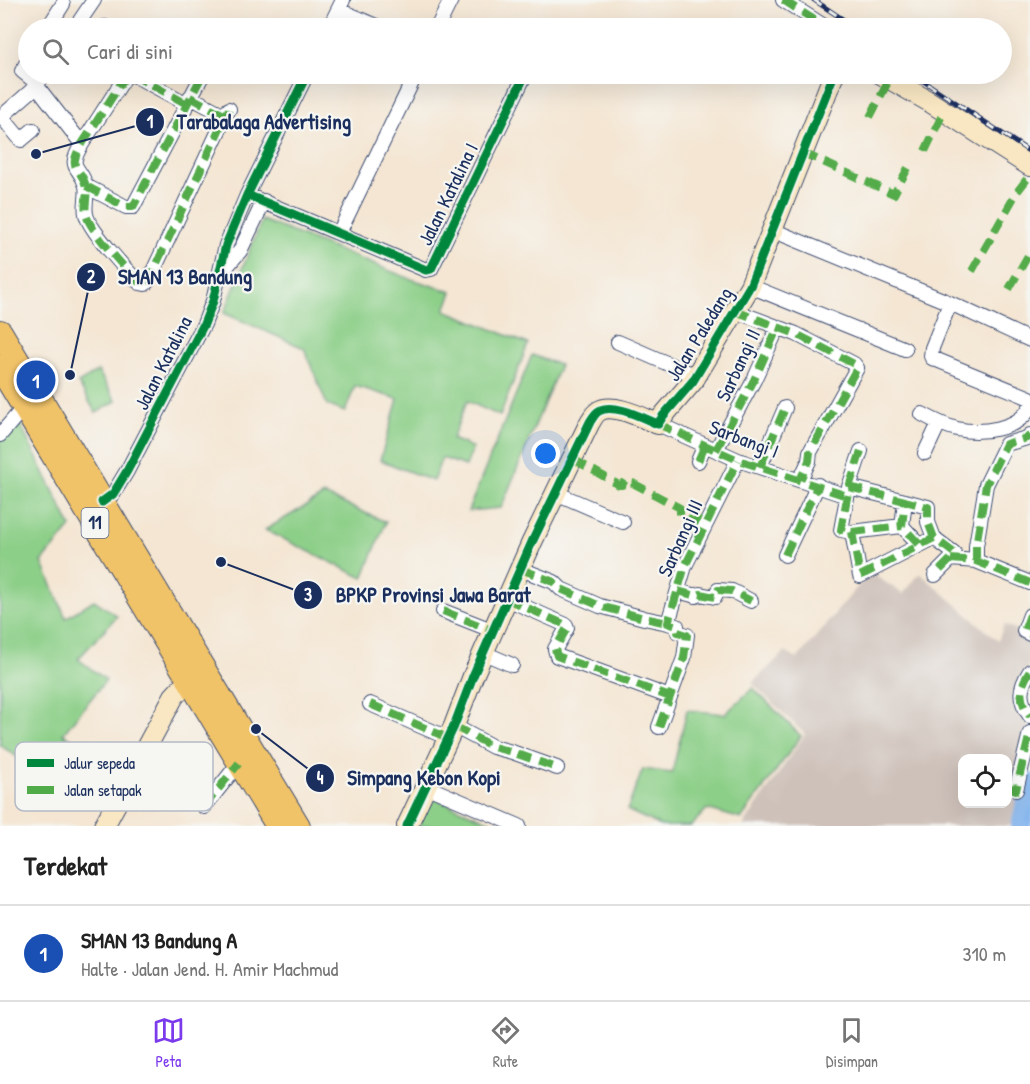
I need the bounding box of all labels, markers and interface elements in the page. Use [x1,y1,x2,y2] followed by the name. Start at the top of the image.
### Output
[18,18,1012,84] search box
[39,35,72,68] icon: search
[87,36,173,66] text: Cari di sini
[135,102,363,141] callout: Tarabalaga Advertising
[176,107,351,137] text: Tarabalaga Advertising
[147,109,154,134] text: 1
[411,138,484,250] street label: Jalan Katalina I
[76,257,264,296] callout: SMAN 13 Bandung
[118,262,252,292] text: SMAN 13 Bandung
[87,264,96,289] text: 2
[659,281,738,386] street label: Jalan Paledang
[127,311,198,414] street label: Jalan Katalina
[709,324,766,405] street label: Sarbangi II
[16,358,56,403] pin: 1
[705,413,783,464] street label: Sarbangi I
[531,439,560,468] your location
[651,495,709,581] street label: Sarbangi III
[82,508,109,538] road number: 11
[293,575,542,614] callout: BPKP Provinsi Jawa Barat
[336,580,531,609] text: BPKP Provinsi Jawa Barat
[304,582,312,607] text: 3
[15,742,213,811] legend
[64,752,135,774] text: Jalur sepeda
[958,754,1012,808] map controls
[958,754,1012,808] button: locate
[305,758,512,797] callout: Simpang Kebon Kopi
[347,763,501,793] text: Simpang Kebon Kopi
[317,765,324,790] text: 4
[64,779,142,801] text: Jalan setapak
[24,848,107,883] text: Terdekat
[81,925,237,955] text: SMAN 13 Bandung A
[40,940,47,967] text: 1
[963,940,1006,967] text: 310 m
[81,955,338,982] text: Halte · Jalan Jend. H. Amir Machmud
[152,1014,185,1072] tab: Peta
[489,1014,522,1072] tab: Rute
[826,1014,878,1072] tab: Disimpan

